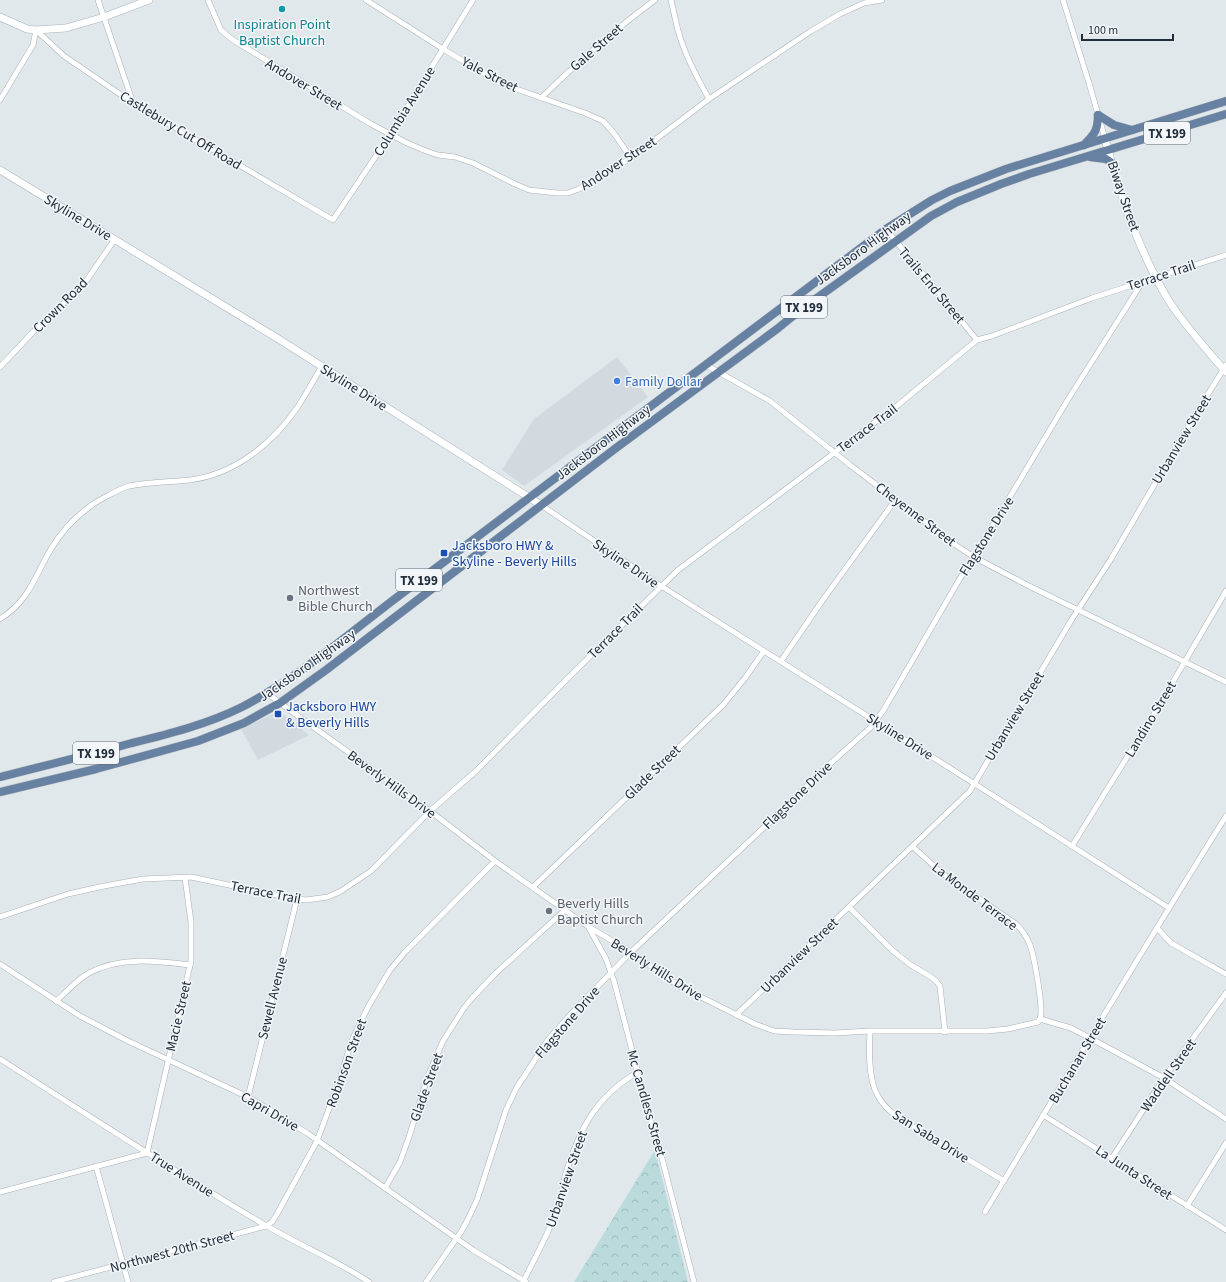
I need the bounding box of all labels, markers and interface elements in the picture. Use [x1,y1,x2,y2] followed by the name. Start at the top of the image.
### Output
[277,4,287,14] marker: Inspiration Point Baptist Church
[233,15,331,51] place label: Inspiration Point Baptist Church
[1082,16,1173,42] scale bar
[566,19,628,76] street label: Gale Street
[1088,22,1118,39] text: 100 m
[457,52,522,98] street label: Yale Street
[261,54,346,116] street label: Andover Street
[369,63,441,160] street label: Columbia Avenue
[116,86,245,175] street label: Castlebury Cut Off Road
[1144,122,1190,144] road number: TX 199
[577,132,661,196] street label: Andover Street
[1102,159,1144,234] street label: Biway Street
[40,190,115,246] street label: Skyline Drive
[812,207,916,290] street label: Jacksboro Highway
[893,243,970,329] street label: Trails End Street
[1124,255,1199,296] street label: Terrace Trail
[29,274,93,338] street label: Crown Road
[781,296,827,318] road number: TX 199
[316,359,391,416] street label: Skyline Drive
[625,372,702,392] place label: Family Dollar
[612,376,622,386] marker: Family Dollar
[1147,391,1217,488] street label: Urbanview Street
[833,399,902,458] street label: Terrace Trail
[552,400,656,485] street label: Jacksboro Highway
[871,478,960,552] street label: Cheyenne Street
[955,493,1019,580] street label: Flagstone Drive
[588,534,662,593] street label: Skyline Drive
[452,536,577,572] place label: Jacksboro HWY & Skyline - Beverly Hills
[439,548,449,558] marker: Jacksboro HWY & Skyline - Beverly Hills
[396,569,442,591] road number: TX 199
[298,581,373,617] place label: Northwest Bible Church
[285,593,295,603] marker: Northwest Bible Church
[583,599,648,664] street label: Terrace Trail
[255,625,360,707] street label: Jacksboro Highway
[980,668,1050,765] street label: Urbanview Street
[1120,677,1182,761] street label: Landino Street
[286,697,377,733] place label: Jacksboro HWY & Beverly Hills
[862,708,937,765] street label: Skyline Drive
[273,709,283,719] marker: Jacksboro HWY & Beverly Hills
[620,740,686,805] street label: Glade Street
[73,742,119,764] road number: TX 199
[343,746,440,824] street label: Beverly Hills Drive
[758,757,837,834] street label: Flagstone Drive
[927,858,1021,936] street label: La Monde Terrace
[229,876,303,910] street label: Terrace Trail
[557,894,643,930] place label: Beverly Hills Baptist Church
[544,906,554,916] marker: Beverly Hills Baptist Church
[756,913,843,998] street label: Urbanview Street
[607,934,706,1006] street label: Beverly Hills Drive
[253,955,293,1042] street label: Sewell Avenue
[161,979,197,1053] street label: Macie Street
[531,982,605,1063] street label: Flagstone Drive
[1044,1014,1112,1107] street label: Buchanan Street
[322,1016,372,1111] street label: Robinson Street
[1136,1035,1202,1116] street label: Waddell Street
[621,1048,671,1159] street label: Mc Candless Street
[405,1050,449,1125] street label: Glade Street
[237,1087,302,1137] street label: Capri Drive
[888,1105,973,1168] street label: San Saba Drive
[541,1128,593,1230] street label: Urbanview Street
[1091,1140,1176,1205] street label: La Junta Street
[146,1147,217,1202] street label: True Avenue
[108,1226,237,1278] street label: Northwest 20th Street

